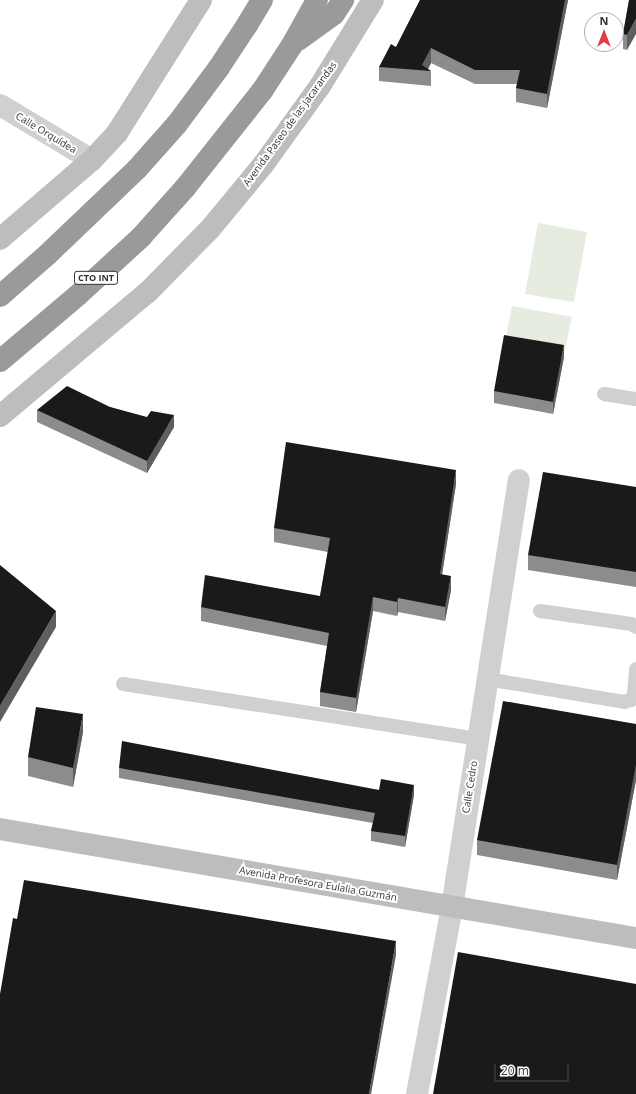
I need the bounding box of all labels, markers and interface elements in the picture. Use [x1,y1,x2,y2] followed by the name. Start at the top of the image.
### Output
[584,12,624,52] north arrow
[600,13,608,28] text: N
[241,59,339,189] street label: Avenida Paseo de las Jacarandas
[13,110,79,156] street label: Calle Orquídea
[74,271,118,285] road number: CTO INT
[460,760,480,814] street label: Calle Cedro
[238,864,398,904] street label: Avenida Profesora Eulalia Guzmán
[496,1056,571,1082] scale bar
[501,1062,529,1079] text: 20 m

